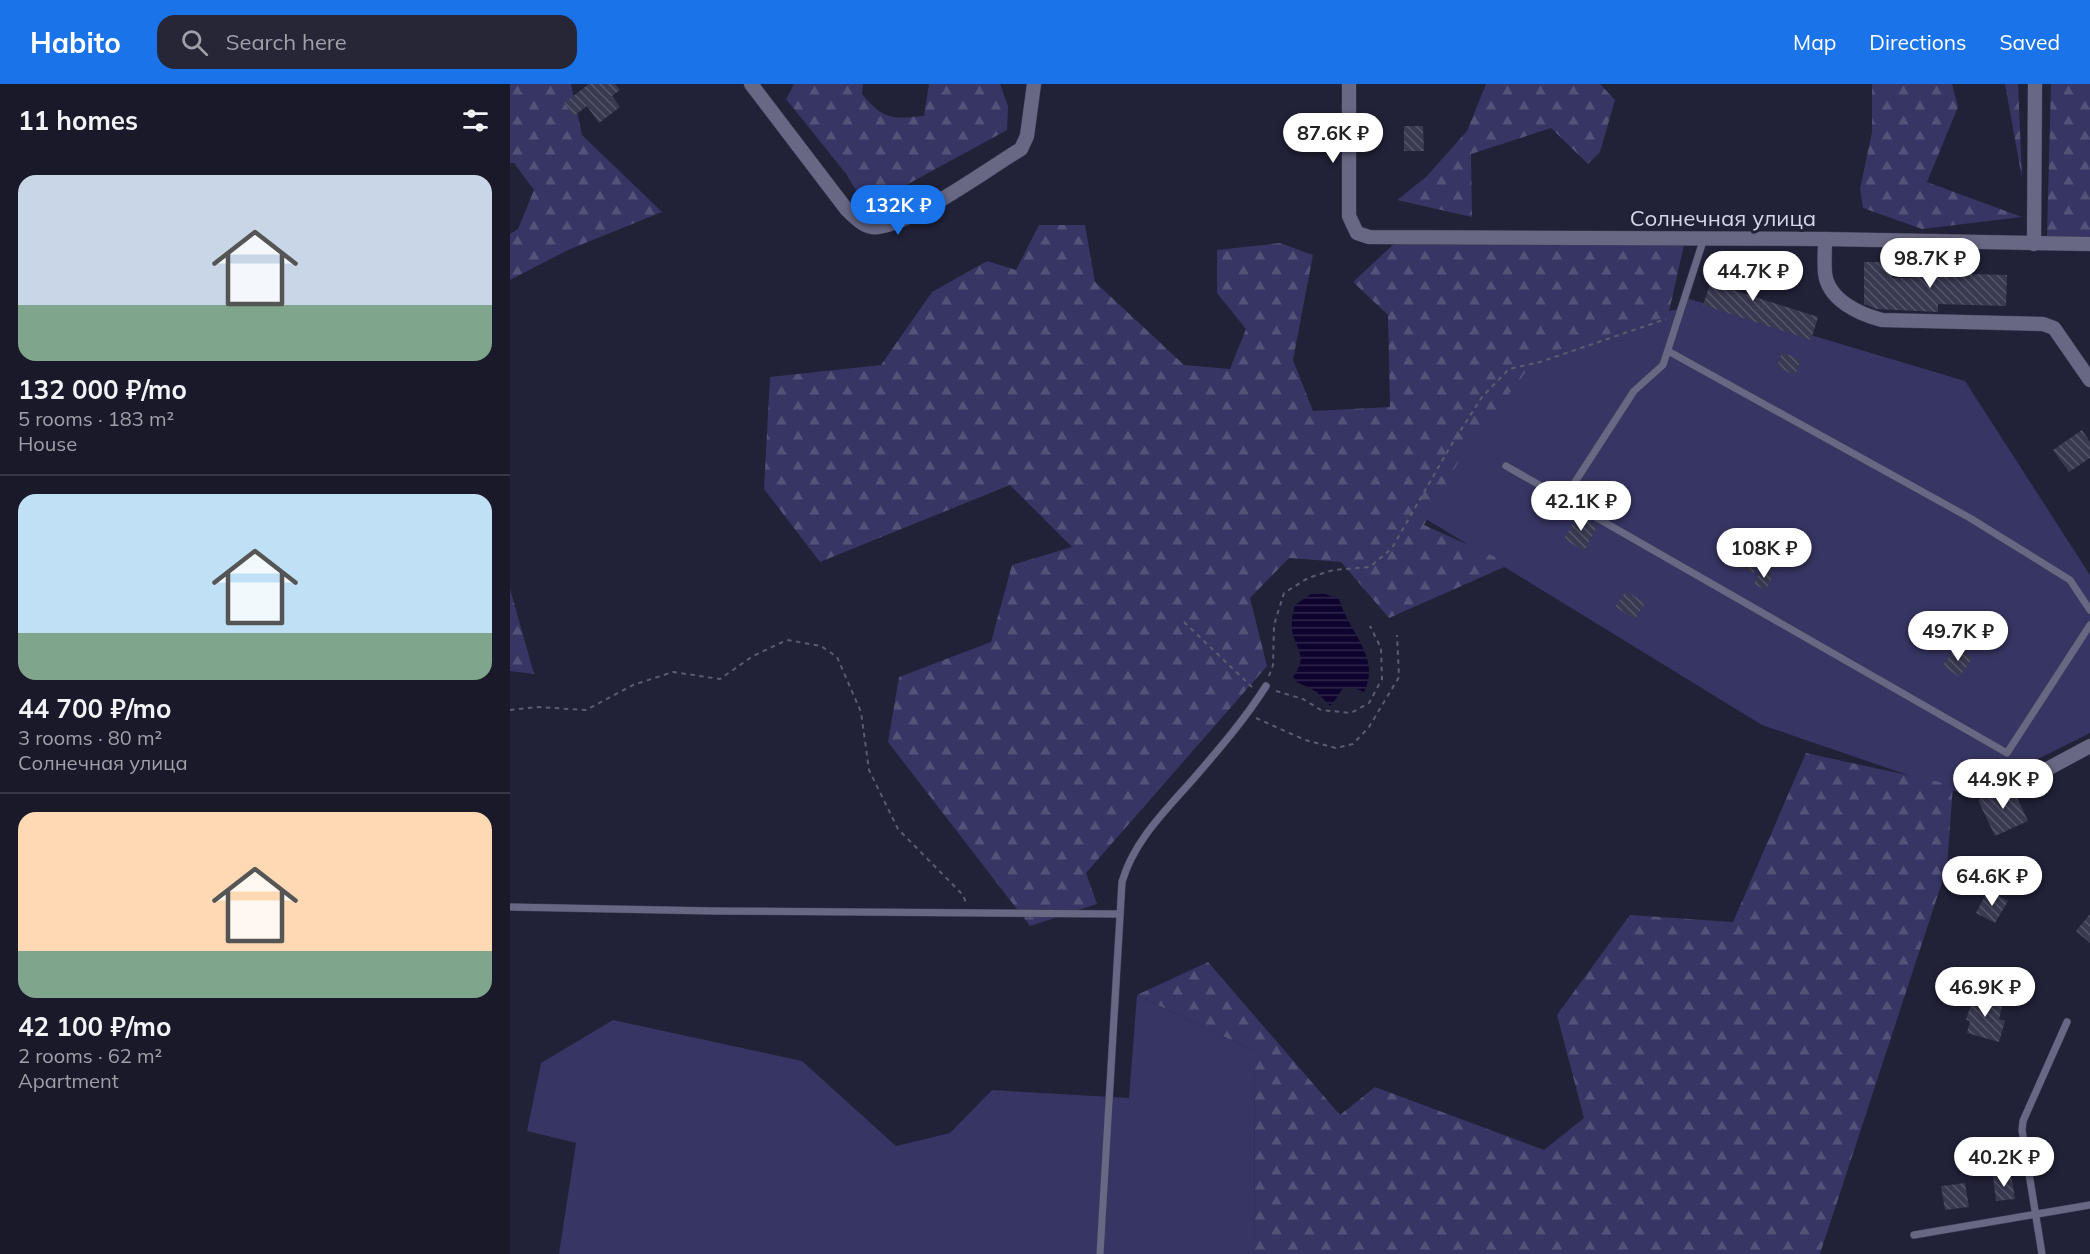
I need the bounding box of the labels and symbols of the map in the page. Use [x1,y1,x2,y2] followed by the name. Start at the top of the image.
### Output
[1278,113,1388,164] pin: 87.6K ₽
[849,185,947,236] pin: 132K ₽
[1630,204,1816,232] street label: Солнечная улица
[1875,238,1985,289] pin: 98.7K ₽
[1698,251,1808,302] pin: 44.7K ₽
[1526,481,1636,532] pin: 42.1K ₽
[1715,528,1813,579] pin: 108K ₽
[1903,611,2013,662] pin: 49.7K ₽
[1948,759,2058,810] pin: 44.9K ₽
[1937,856,2047,907] pin: 64.6K ₽
[1930,967,2040,1018] pin: 46.9K ₽
[1949,1137,2059,1188] pin: 40.2K ₽

